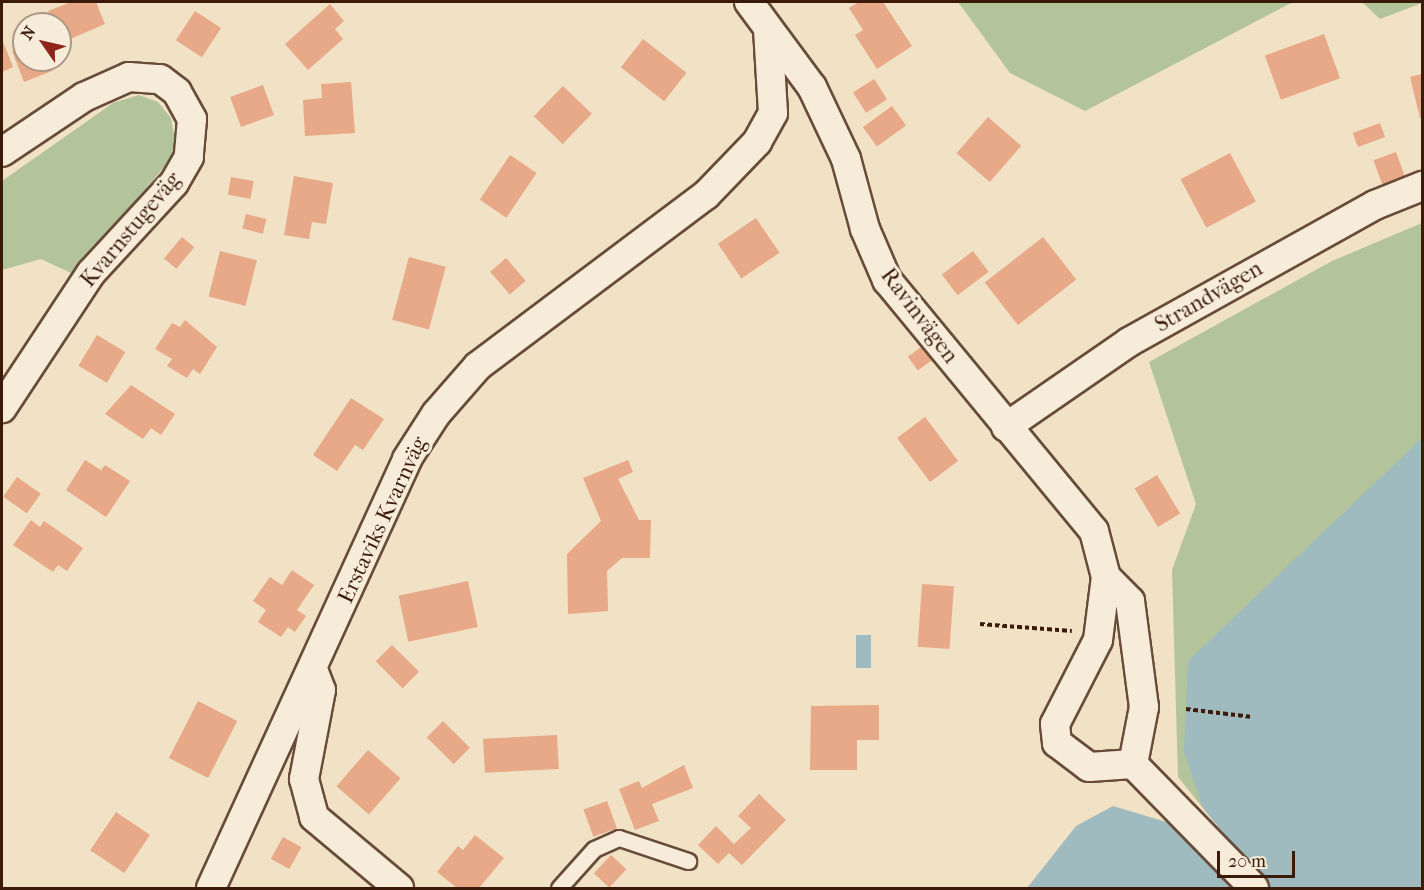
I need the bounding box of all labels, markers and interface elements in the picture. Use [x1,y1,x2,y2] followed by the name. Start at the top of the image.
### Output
[12,12,72,72] north arrow
[17,22,40,43] text: N
[75,167,187,293] street label: Kvarnstugeväg
[1151,256,1267,338] street label: Strandvägen
[875,263,963,369] street label: Ravinvägen
[333,432,433,608] street label: Erstaviks Kvarnväg
[1220,839,1298,877] scale bar
[1228,851,1266,872] text: 20 m

